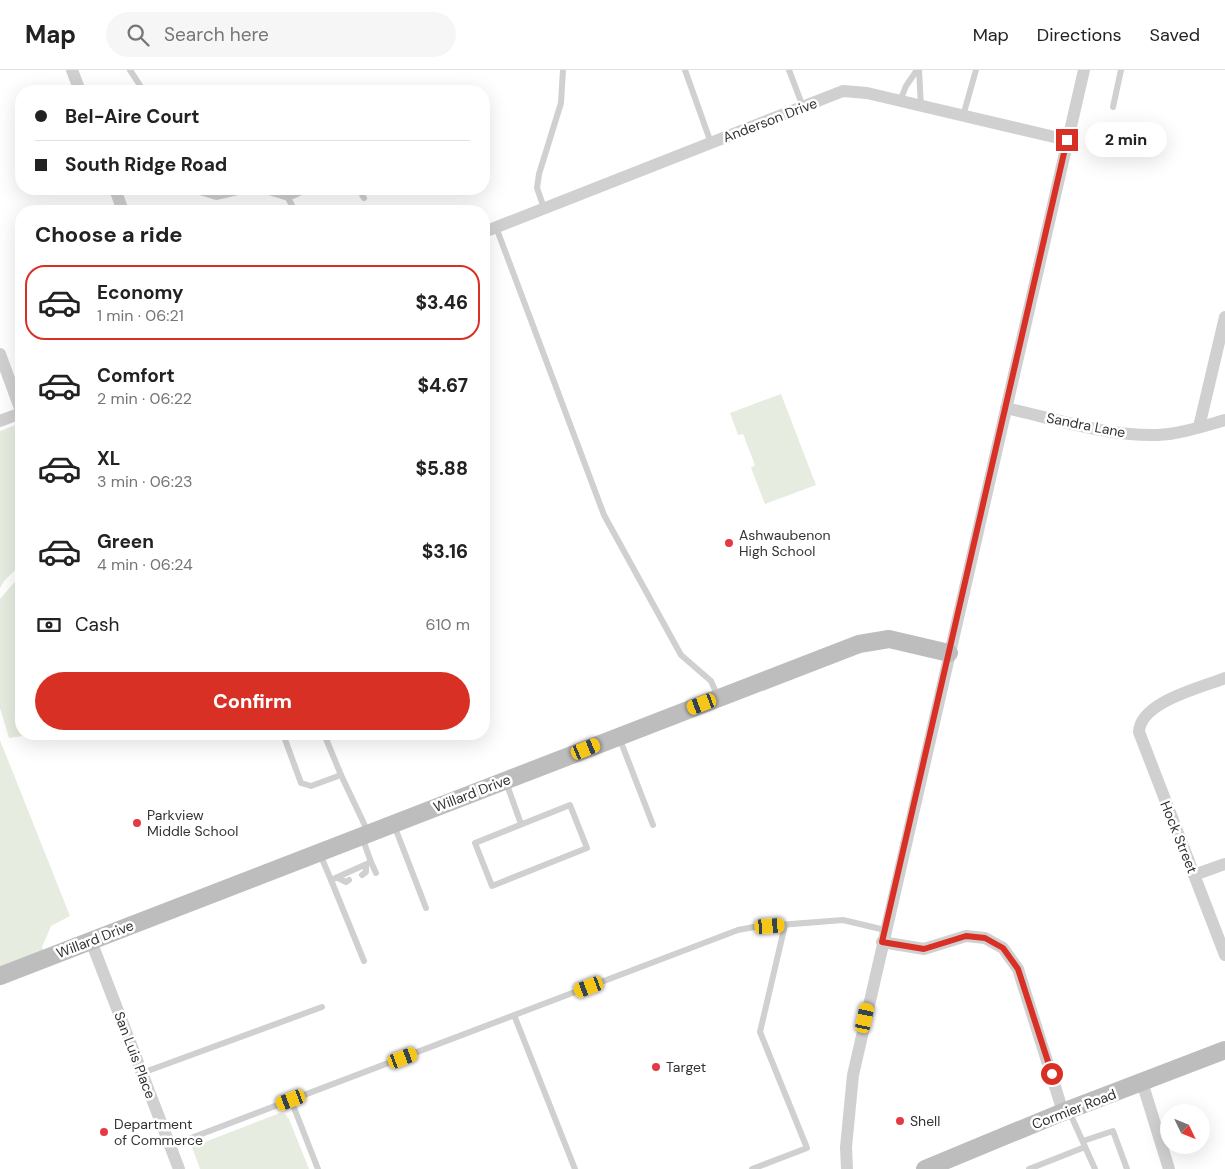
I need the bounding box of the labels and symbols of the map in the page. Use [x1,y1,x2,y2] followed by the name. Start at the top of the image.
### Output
[720,94,820,146] street label: Anderson Drive
[1084,122,1167,158] callout: 2 min
[1056,129,1078,151] route end
[1045,409,1127,441] street label: Sandra Lane
[739,526,831,560] place label: Ashwaubenon High School
[723,537,735,549] marker: Ashwaubenon High School
[685,692,718,716] car
[569,736,602,762] car
[431,770,513,816] street label: Willard Drive
[1156,798,1202,876] street label: Hock Street
[147,806,238,840] place label: Parkview Middle School
[131,817,143,829] marker: Parkview Middle School
[54,916,136,962] street label: Willard Drive
[754,917,785,935] car
[572,975,605,999] car
[854,1002,875,1034] car
[110,1009,160,1101] street label: San Luis Place
[386,1046,419,1070] car
[666,1058,706,1076] place label: Target
[650,1061,662,1073] marker: Target
[1041,1063,1063,1085] route start
[1029,1085,1119,1133] street label: Cormier Road
[274,1088,307,1112] car
[1160,1104,1210,1154] north arrow
[910,1112,940,1130] place label: Shell
[114,1115,203,1149] place label: Department of Commerce
[894,1115,906,1127] marker: Shell
[98,1126,110,1138] marker: Department of Commerce

